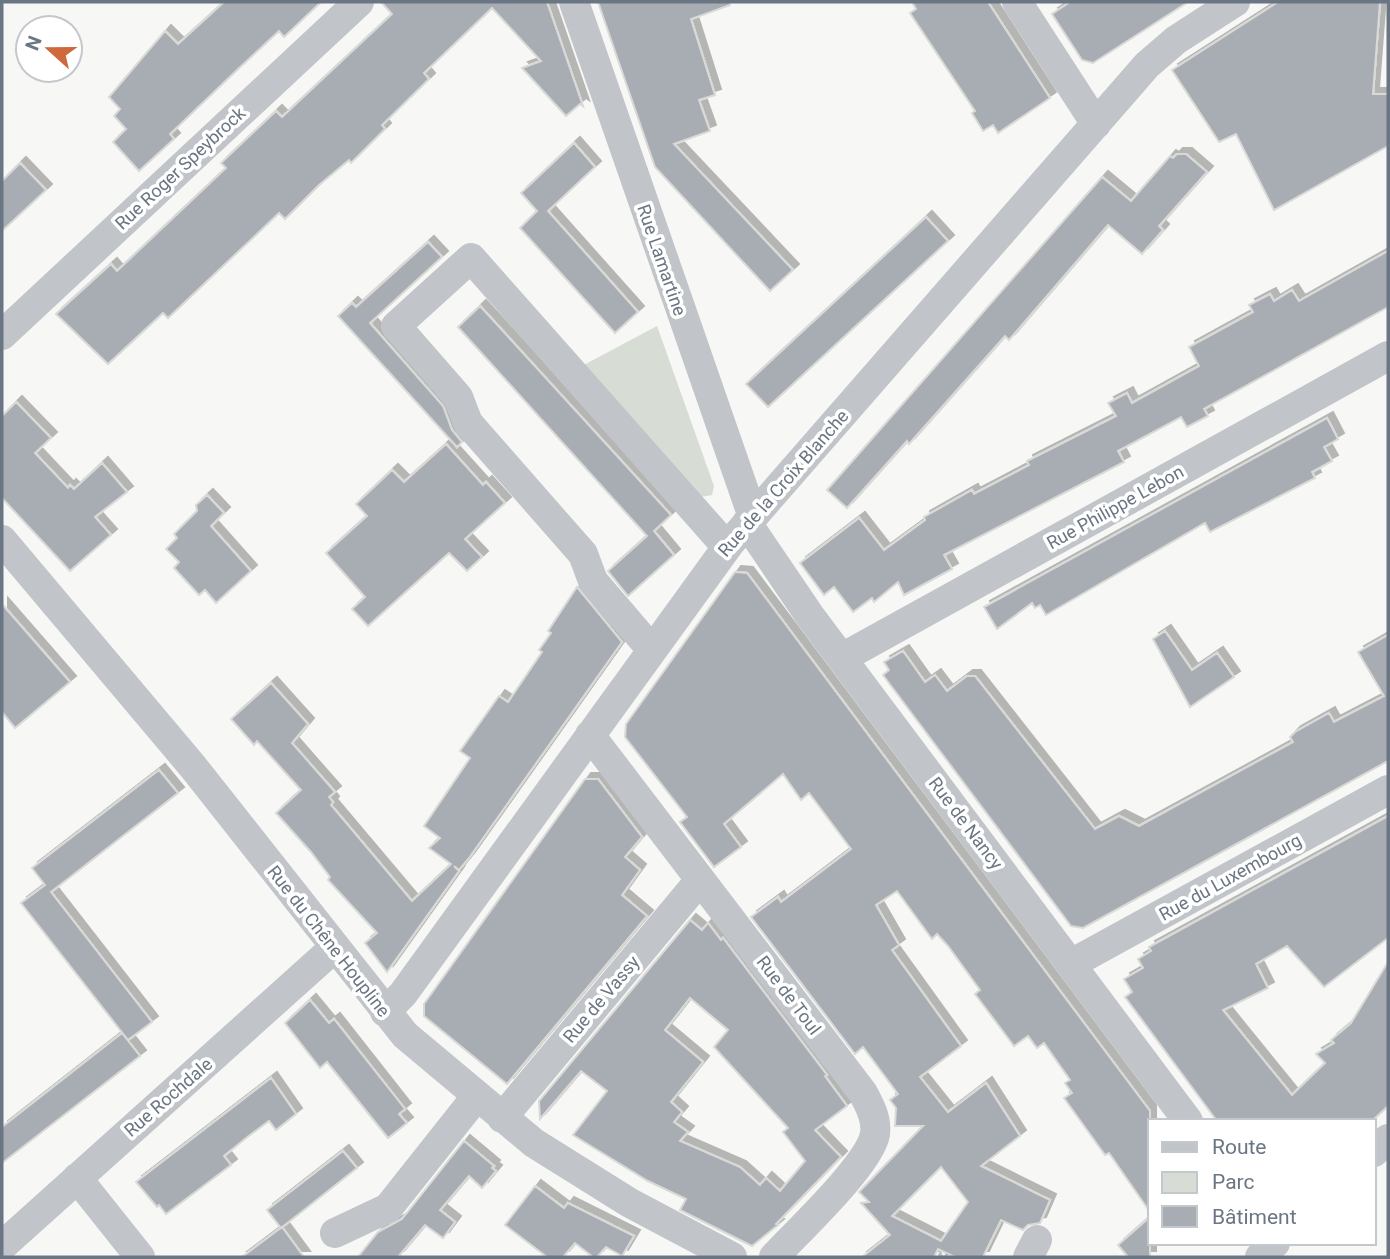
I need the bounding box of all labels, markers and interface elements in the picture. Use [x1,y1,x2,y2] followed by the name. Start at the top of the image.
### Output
[14,14,84,84] north arrow
[20,33,47,53] text: N
[111,102,250,234] street label: Rue Roger Speybrock
[633,202,691,318] street label: Rue Lamartine
[714,405,852,561] street label: Rue de la Croix Blanche
[1043,461,1187,553] street label: Rue Philippe Lebon
[925,773,1008,874] street label: Rue de Nancy
[1155,829,1305,925] street label: Rue du Luxembourg
[263,861,395,1021] street label: Rue du Chêne Houpline
[559,951,644,1047] street label: Rue de Vassy
[753,951,825,1039] street label: Rue de Toul
[120,1053,216,1141] street label: Rue Rochdale
[1148,1119,1376,1245] legend
[1212,1135,1267,1159] text: Route
[1212,1170,1254,1194] text: Parc
[1212,1205,1297,1229] text: Bâtiment

